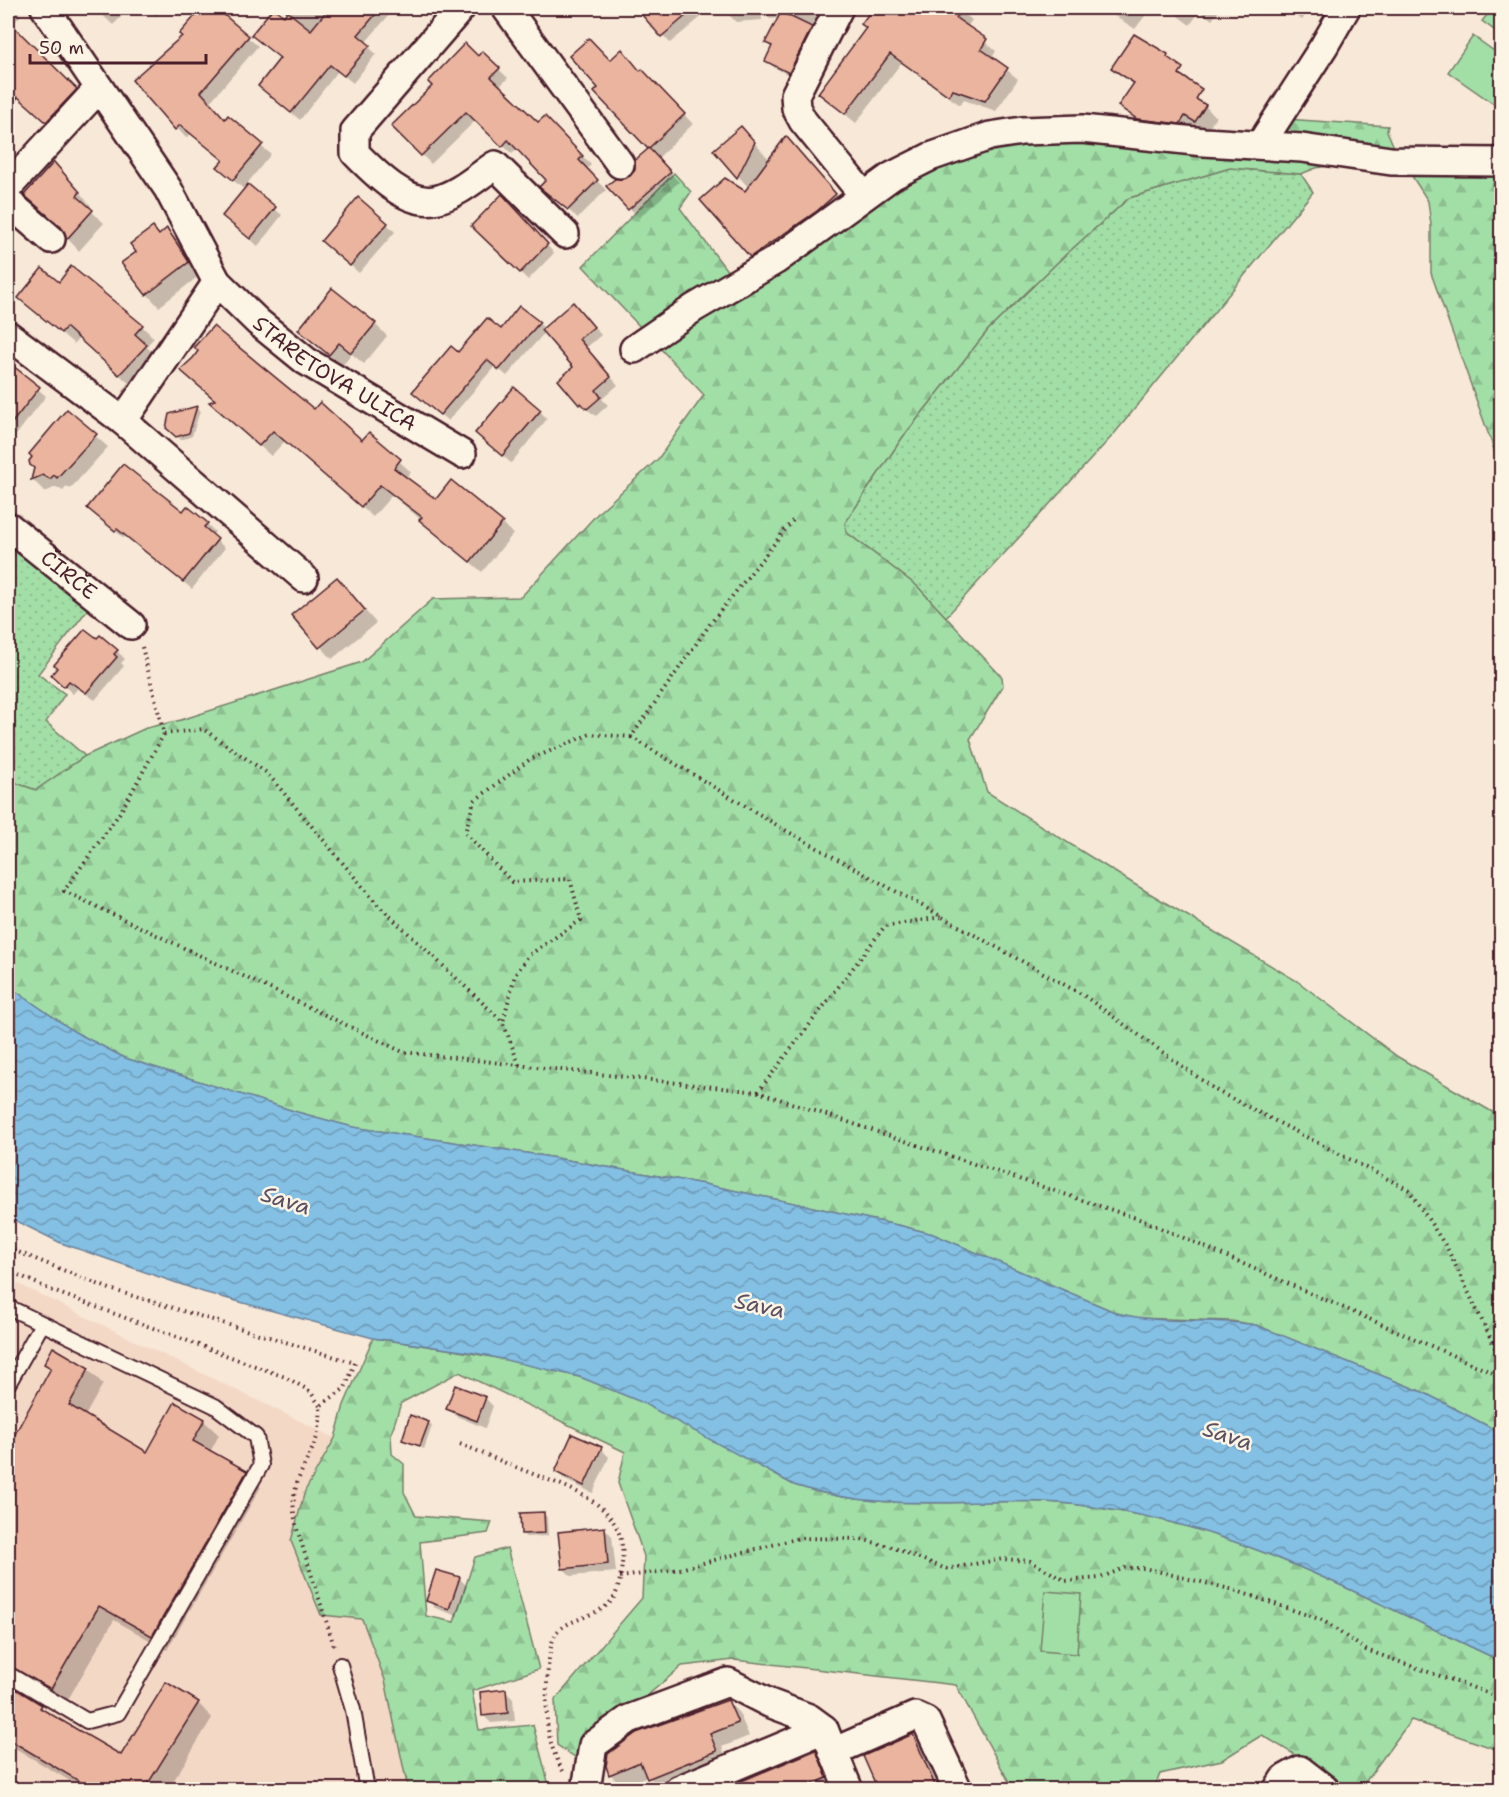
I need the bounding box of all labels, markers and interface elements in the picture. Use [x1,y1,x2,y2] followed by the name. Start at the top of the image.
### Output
[30,27,206,65] scale bar
[39,36,84,60] text: 50 m
[247,309,422,438] street label: STARETOVA ULICA
[35,543,103,606] street label: ČIRČE
[258,1179,314,1222] water label: Sava
[732,1286,787,1325] water label: Sava
[1199,1414,1256,1457] water label: Sava

